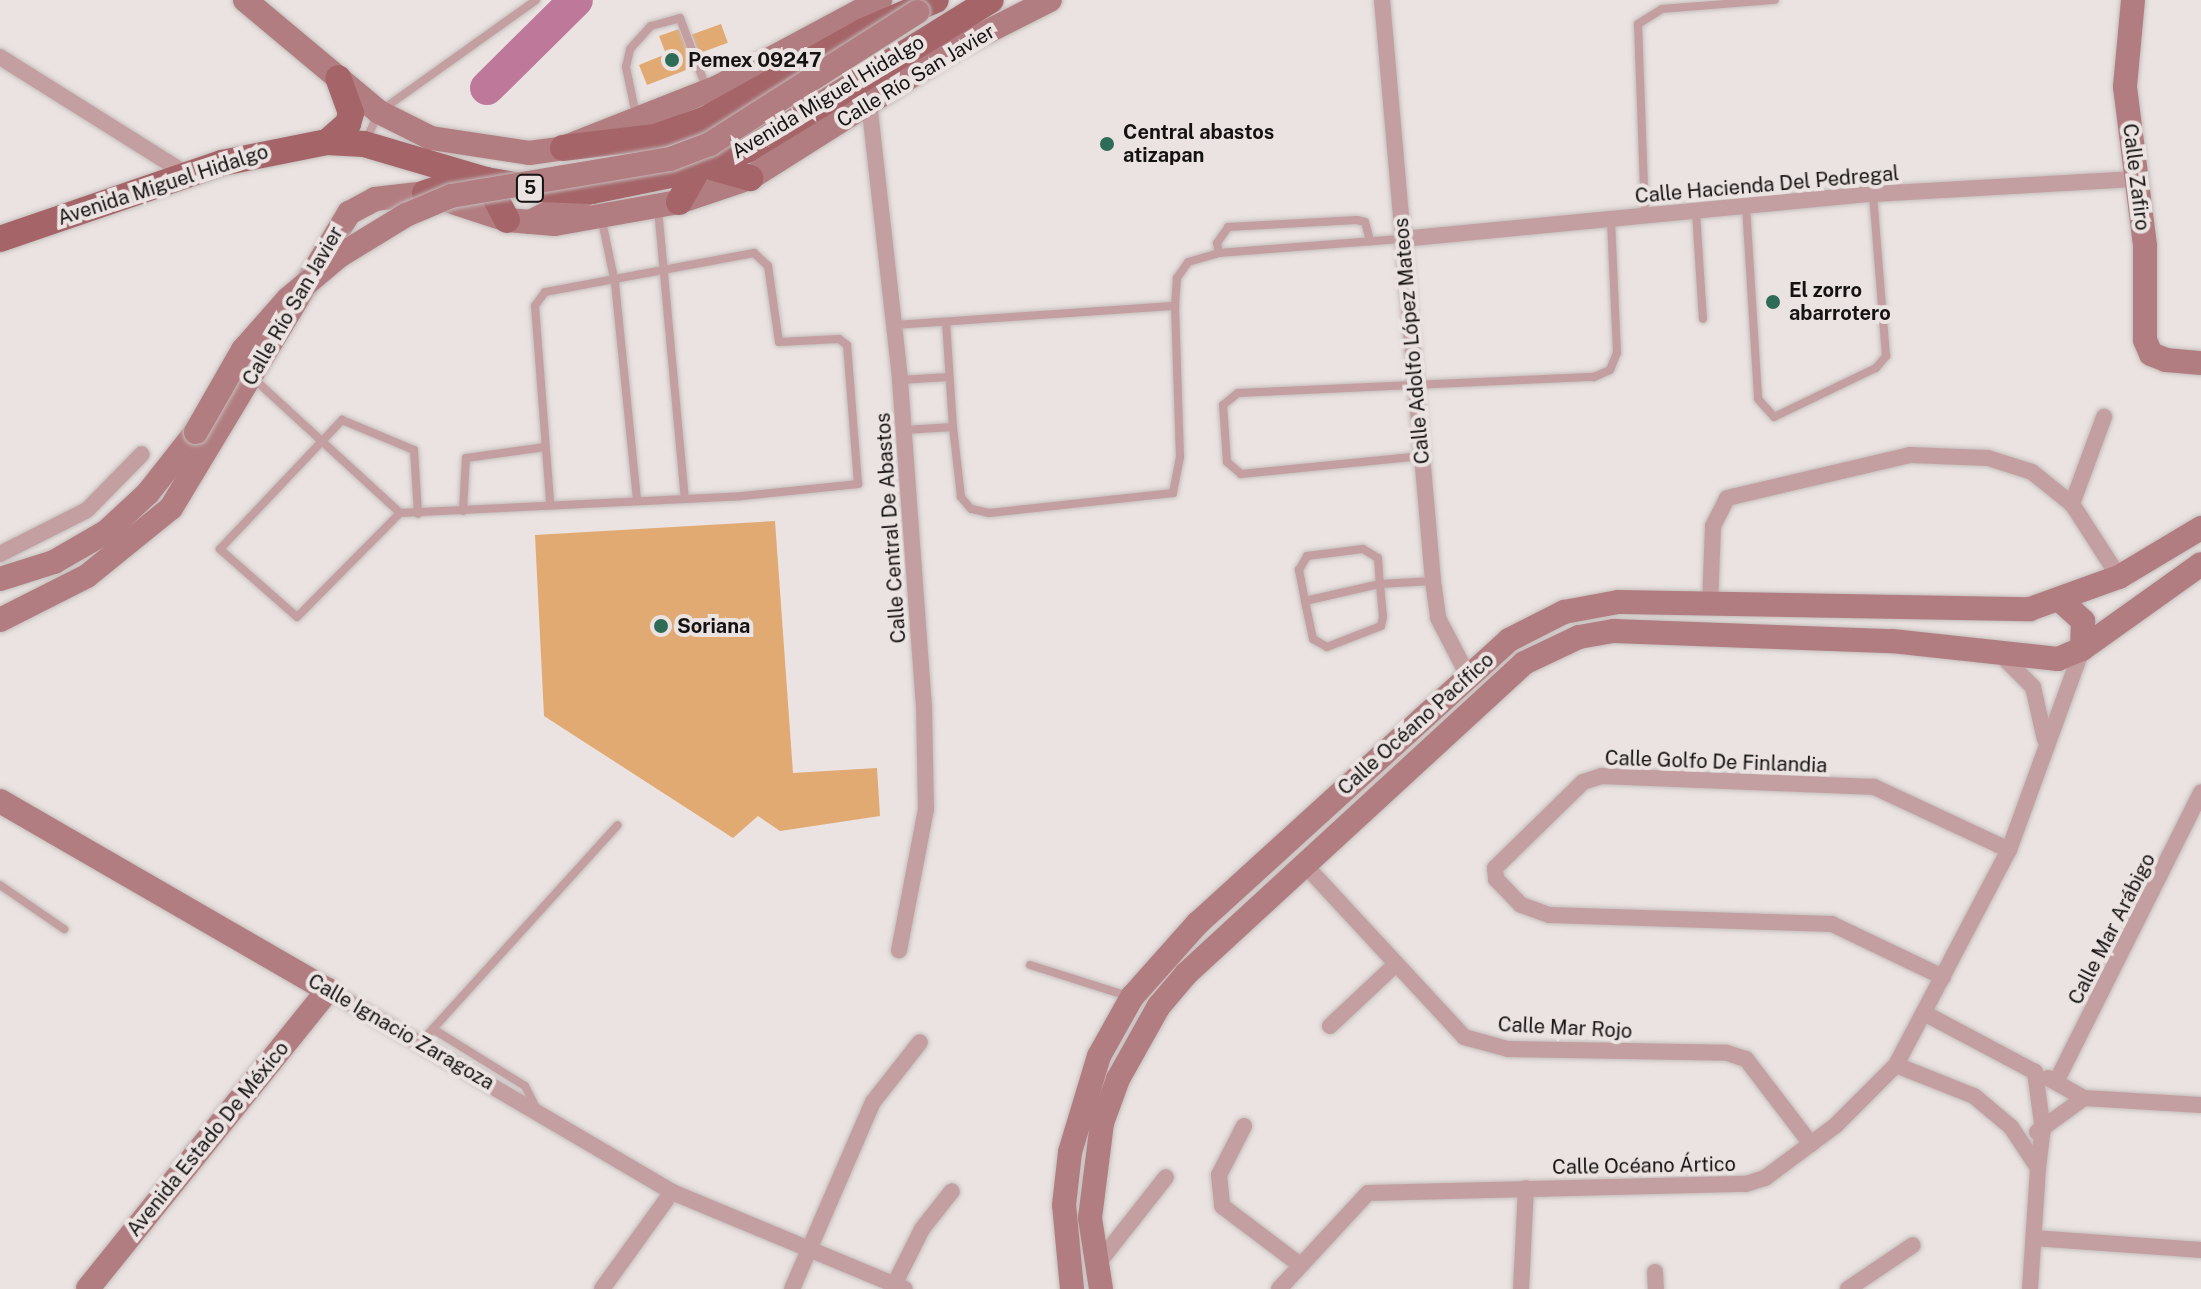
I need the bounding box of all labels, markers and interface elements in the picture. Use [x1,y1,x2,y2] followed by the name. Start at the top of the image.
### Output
[833,19,999,133] street label: Calle Río San Javier
[727,30,929,164] street label: Avenida Miguel Hidalgo
[688,48,821,72] place label: Pemex 09247
[663,51,681,69] marker: Pemex 09247
[1123,120,1274,167] place label: Central abastos atizapan
[2118,122,2154,232] street label: Calle Zafiro
[1098,135,1116,153] marker: Central abastos atizapan
[55,140,271,230] street label: Avenida Miguel Hidalgo
[1634,161,1900,209] street label: Calle Hacienda Del Pedregal
[514,174,546,202] road number: 5
[1389,217,1435,465] street label: Calle Adolfo López Mateos
[238,222,348,390] street label: Calle Río San Javier
[1789,278,1891,325] place label: El zorro abarrotero
[1764,293,1782,311] marker: El zorro abarrotero
[871,412,911,644] street label: Calle Central De Abastos
[677,614,750,638] place label: Soriana
[652,617,670,635] marker: Soriana
[1333,648,1499,800] street label: Calle Océano Pacífico
[1604,746,1828,778] street label: Calle Golfo De Finlandia
[2063,849,2161,1009] street label: Calle Mar Arábigo
[304,969,498,1095] street label: Calle Ignacio Zaragoza
[1497,1012,1633,1044] street label: Calle Mar Rojo
[122,1037,294,1241] street label: Avenida Estado De México
[1552,1152,1736,1180] street label: Calle Océano Ártico

